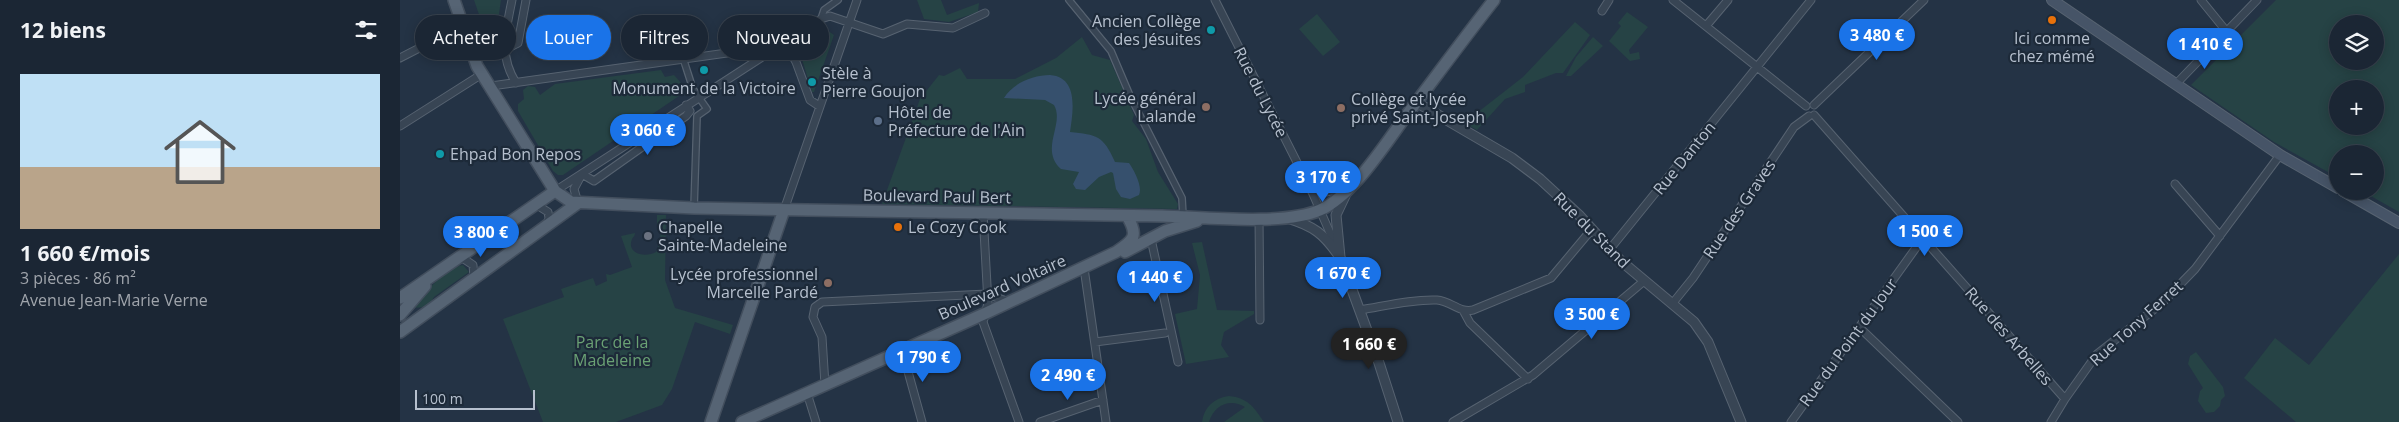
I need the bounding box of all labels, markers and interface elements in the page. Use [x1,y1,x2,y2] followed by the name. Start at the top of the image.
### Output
[1092,10,1201,50] place label: Ancien Collège des Jésuites
[2046,14,2058,26] marker: Ici comme chez mémé
[415,15,516,60] chip: Acheter
[526,15,611,60] chip: Louer
[621,15,708,60] chip: Filtres
[718,15,829,60] chip: Nouveau
[2329,15,2384,200] map controls
[2329,15,2384,70] button: layers
[20,16,106,44] text: 12 biens
[352,16,380,44] icon: filters
[1831,18,1923,61] pin: 3 480 €
[1205,24,1217,36] marker: Ancien Collège des Jésuites
[1850,24,1904,46] text: 3 480 €
[2009,27,2095,67] place label: Ici comme chez mémé
[2159,28,2251,70] pin: 1 410 €
[2178,33,2232,55] text: 1 410 €
[1229,43,1293,141] street label: Rue du Lycée
[822,62,925,102] place label: Stèle à Pierre Goujon
[698,64,710,76] marker: Monument de la Victoire
[806,76,818,88] marker: Stèle à Pierre Goujon
[612,77,796,99] place label: Monument de la Victoire
[2329,80,2384,135] button: +
[1094,87,1196,127] place label: Lycée général Lalande
[1351,88,1485,128] place label: Collège et lycée privé Saint-Joseph
[888,101,1025,141] place label: Hôtel de Préfecture de l'Ain
[1200,101,1212,113] marker: Lycée général Lalande
[1335,102,1347,114] marker: Collège et lycée privé Saint-Joseph
[155,107,245,197] icon: home
[602,114,694,156] pin: 3 060 €
[872,115,884,127] marker: Hôtel de Préfecture de l'Ain
[1648,117,1720,199] street label: Rue Danton
[621,119,675,141] text: 3 060 €
[450,143,581,165] place label: Ehpad Bon Repos
[2329,145,2384,200] button: −
[434,148,446,160] marker: Ehpad Bon Repos
[1698,155,1780,263] street label: Rue des Graves
[1277,160,1369,203] pin: 3 170 €
[1296,166,1350,188] text: 3 170 €
[863,184,1012,208] street label: Boulevard Paul Bert
[1549,187,1635,273] street label: Rue du Stand
[1879,214,1971,257] pin: 1 500 €
[435,216,527,258] pin: 3 800 €
[658,216,787,256] place label: Chapelle Sainte-Madeleine
[908,216,1007,238] place label: Le Cozy Cook
[1898,220,1952,242] text: 1 500 €
[454,221,508,243] text: 3 800 €
[892,221,904,233] marker: Le Cozy Cook
[642,230,654,242] marker: Chapelle Sainte-Madeleine
[20,239,150,267] text: 1 660 €/mois
[935,249,1069,325] street label: Boulevard Voltaire
[1297,256,1389,299] pin: 1 670 €
[1109,260,1201,303] pin: 1 440 €
[1316,262,1370,284] text: 1 670 €
[670,263,818,303] place label: Lycée professionnel Marcelle Pardé
[1128,266,1182,288] text: 1 440 €
[20,267,136,289] text: 3 pièces · 86 m²
[1794,273,1902,411] street label: Rue du Point du Jour
[2085,275,2188,371] street label: Rue Tony Ferret
[822,277,834,289] marker: Lycée professionnel Marcelle Pardé
[1960,282,2058,390] street label: Rue des Arbelles
[20,289,208,311] text: Avenue Jean-Marie Verne
[1546,298,1638,340] pin: 3 500 €
[1565,303,1619,325] text: 3 500 €
[1323,328,1415,370] pin: 1 660 €
[573,331,651,371] park label: Parc de la Madeleine
[1342,333,1396,355] text: 1 660 €
[877,340,969,383] pin: 1 790 €
[896,346,950,368] text: 1 790 €
[1022,358,1114,401] pin: 2 490 €
[1041,364,1095,386] text: 2 490 €
[415,387,535,410] scale bar
[422,389,463,408] text: 100 m

